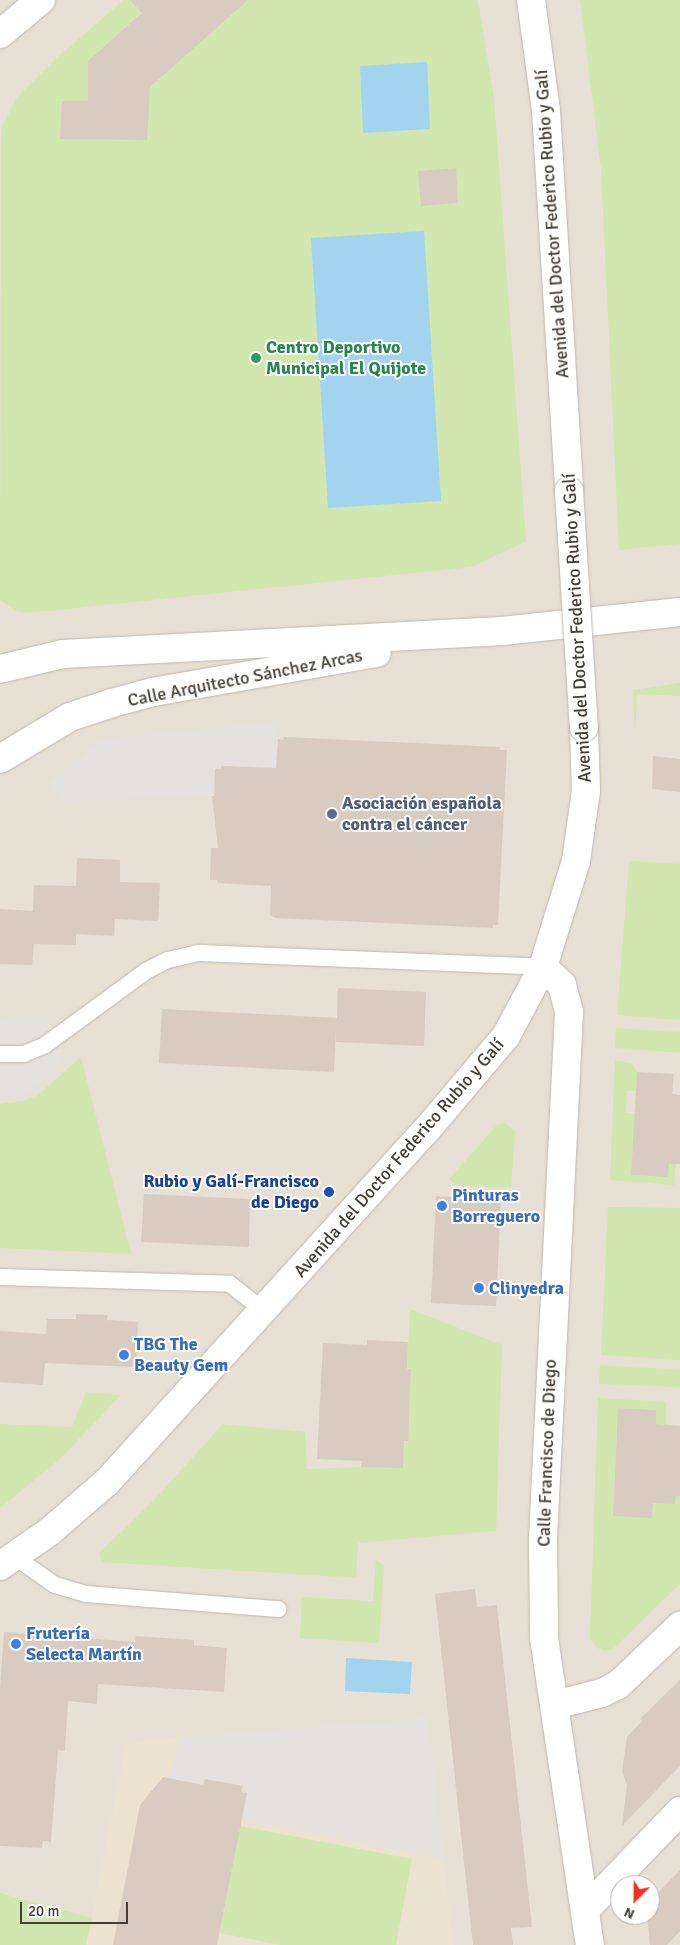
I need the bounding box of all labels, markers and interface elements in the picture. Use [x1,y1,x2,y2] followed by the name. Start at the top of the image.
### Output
[530,69,574,379] street label: Avenida del Doctor Federico Rubio y Galí
[266,337,426,379] place label: Centro Deportivo Municipal El Quijote
[250,352,262,364] marker: Centro Deportivo Municipal El Quijote
[558,473,596,783] street label: Avenida del Doctor Federico Rubio y Galí
[126,645,364,711] street label: Calle Arquitecto Sánchez Arcas
[342,793,501,836] place label: Asociación española contra el cáncer
[326,808,338,820] marker: Asociación española contra el cáncer
[289,1034,509,1282] street label: Avenida del Doctor Federico Rubio y Galí
[143,1171,319,1214] place label: Rubio y Galí-Francisco de Diego
[452,1185,540,1228] place label: Pinturas Borreguero
[323,1186,335,1198] marker: Rubio y Galí-Francisco de Diego
[436,1200,448,1212] marker: Pinturas Borreguero
[489,1277,564,1299] place label: Clinyedra
[473,1282,485,1294] marker: Clinyedra
[134,1334,228,1376] place label: TBG The Beauty Gem
[118,1349,130,1361] marker: TBG The Beauty Gem
[533,1359,561,1547] street label: Calle Francisco de Diego
[26,1623,142,1666] place label: Frutería Selecta Martín
[10,1638,22,1650] marker: Frutería Selecta Martín
[610,1875,660,1925] north arrow
[22,1892,130,1924] scale bar
[28,1902,59,1920] text: 20 m
[622,1904,637,1923] text: N

